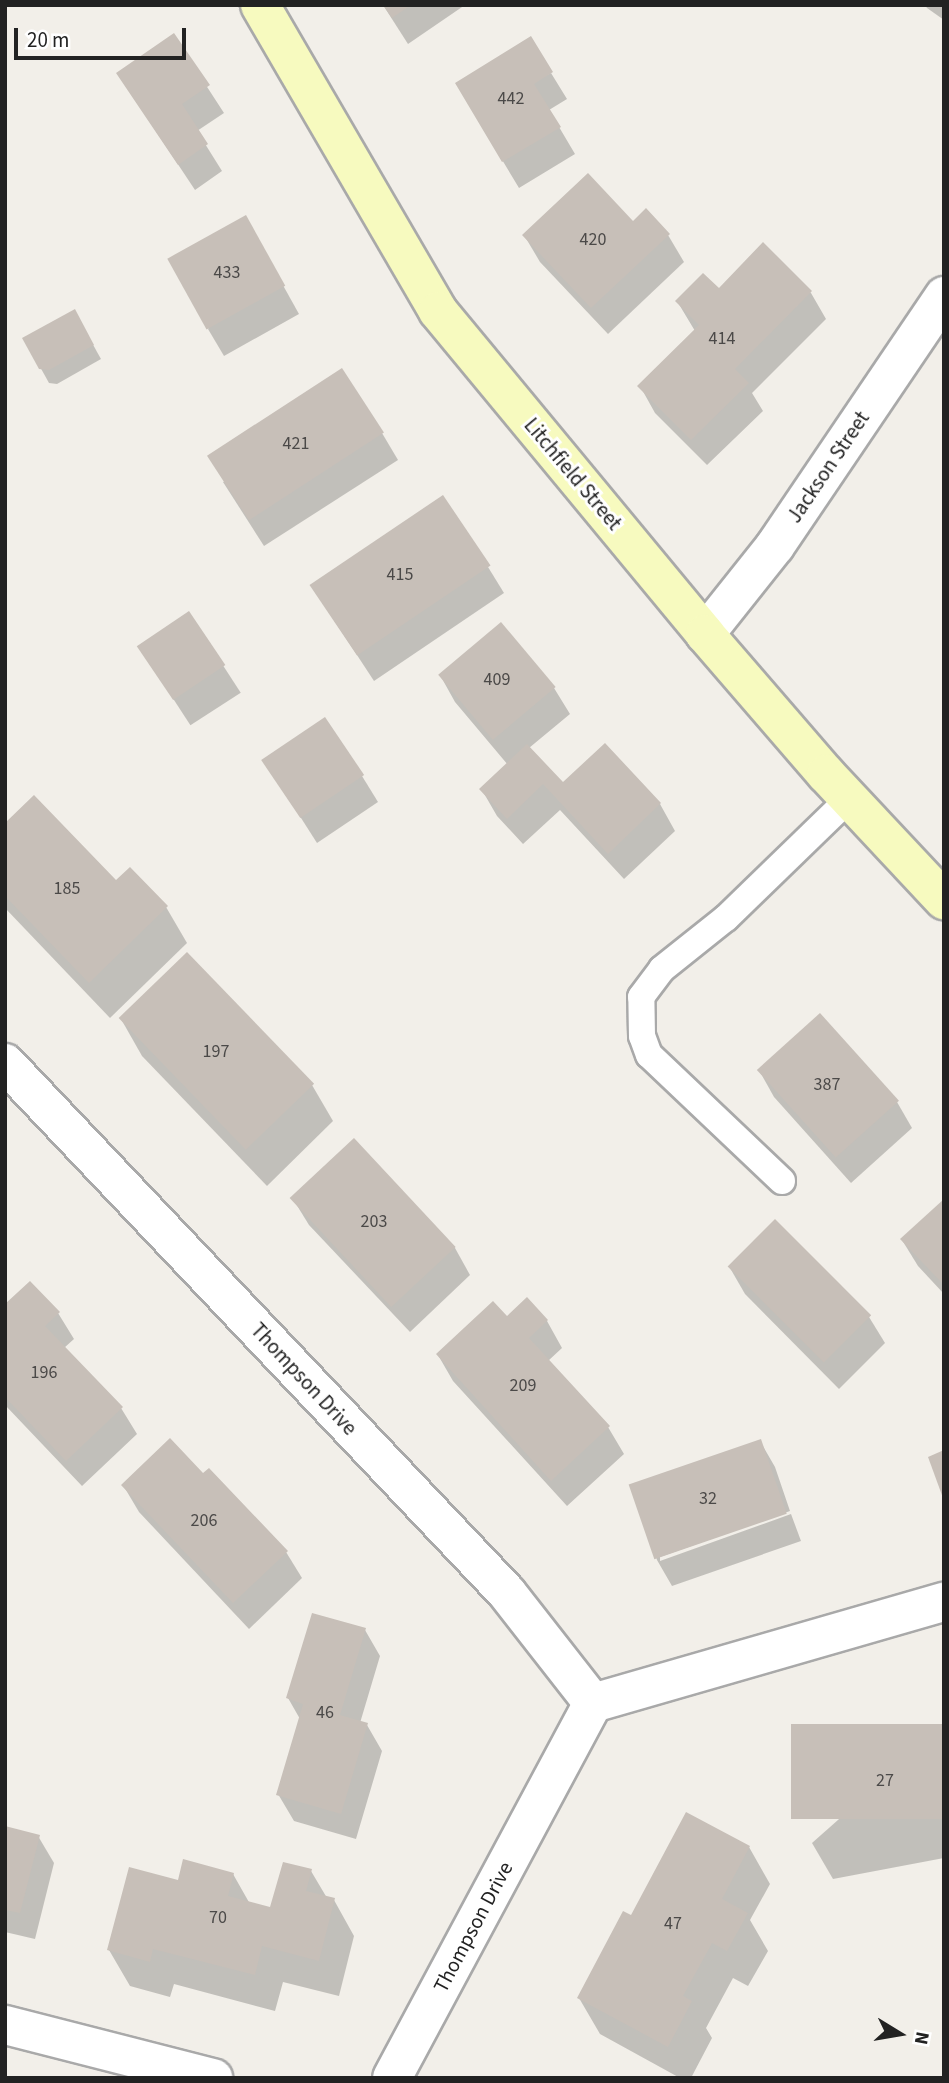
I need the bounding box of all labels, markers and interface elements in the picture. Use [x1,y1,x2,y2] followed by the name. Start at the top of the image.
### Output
[18,14,189,58] scale bar
[27,25,69,55] text: 20 m
[498,88,524,110] house number: 442
[580,229,606,251] house number: 420
[214,262,240,284] house number: 433
[709,328,735,350] house number: 414
[781,406,875,528] street label: Jackson Street
[519,413,627,535] street label: Litchfield Street
[283,433,309,455] house number: 421
[387,564,413,586] house number: 415
[484,669,510,691] house number: 409
[54,878,80,900] house number: 185
[203,1041,229,1063] house number: 197
[814,1074,840,1096] house number: 387
[361,1211,387,1233] house number: 203
[246,1318,362,1440] street label: Thompson Drive
[31,1362,57,1384] house number: 196
[510,1375,536,1397] house number: 209
[699,1488,717,1510] house number: 32
[191,1510,217,1532] house number: 206
[316,1702,334,1724] house number: 46
[876,1770,894,1792] house number: 27
[428,1857,518,1997] street label: Thompson Drive
[209,1907,227,1929] house number: 70
[664,1913,682,1935] house number: 47
[865,1999,935,2069] north arrow
[907,2029,936,2047] text: N

